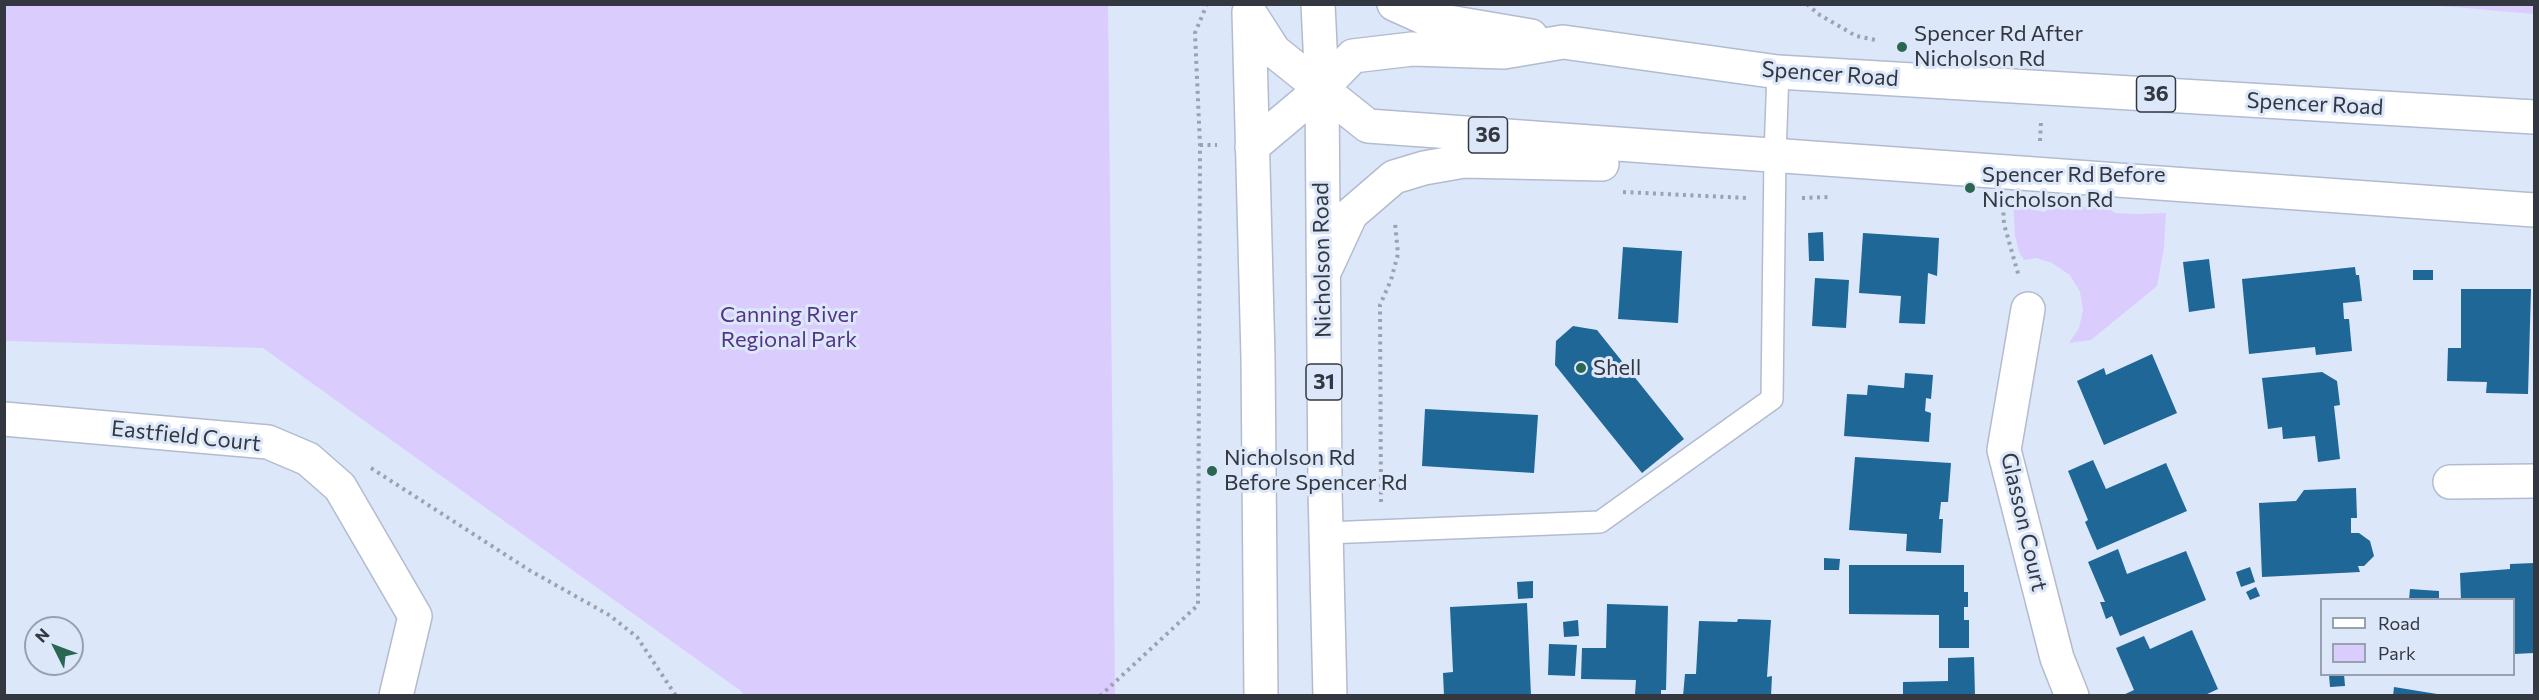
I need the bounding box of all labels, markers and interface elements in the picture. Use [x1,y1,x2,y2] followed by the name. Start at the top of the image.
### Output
[1914,21,2083,72] place label: Spencer Rd After Nicholson Rd
[1895,40,1909,54] marker: Spencer Rd After Nicholson Rd
[1761,56,1899,92] street label: Spencer Road
[2136,76,2176,112] road number: 36
[2246,87,2384,121] street label: Spencer Road
[1468,117,1508,153] road number: 36
[1982,162,2166,214] place label: Spencer Rd Before Nicholson Rd
[1963,181,1977,195] marker: Spencer Rd Before Nicholson Rd
[1307,182,1337,338] street label: Nicholson Road
[720,302,858,354] park label: Canning River Regional Park
[1593,355,1641,381] place label: Shell
[1574,361,1588,375] marker: Shell
[1306,364,1342,400] road number: 31
[110,415,262,457] street label: Eastfield Court
[1224,445,1408,496] place label: Nicholson Rd Before Spencer Rd
[1995,450,2053,594] street label: Glasson Court
[1205,464,1219,478] marker: Nicholson Rd Before Spencer Rd
[2320,598,2515,676] legend
[2378,612,2420,634] text: Road
[24,616,84,676] north arrow
[31,624,53,646] text: N
[2378,642,2416,664] text: Park

